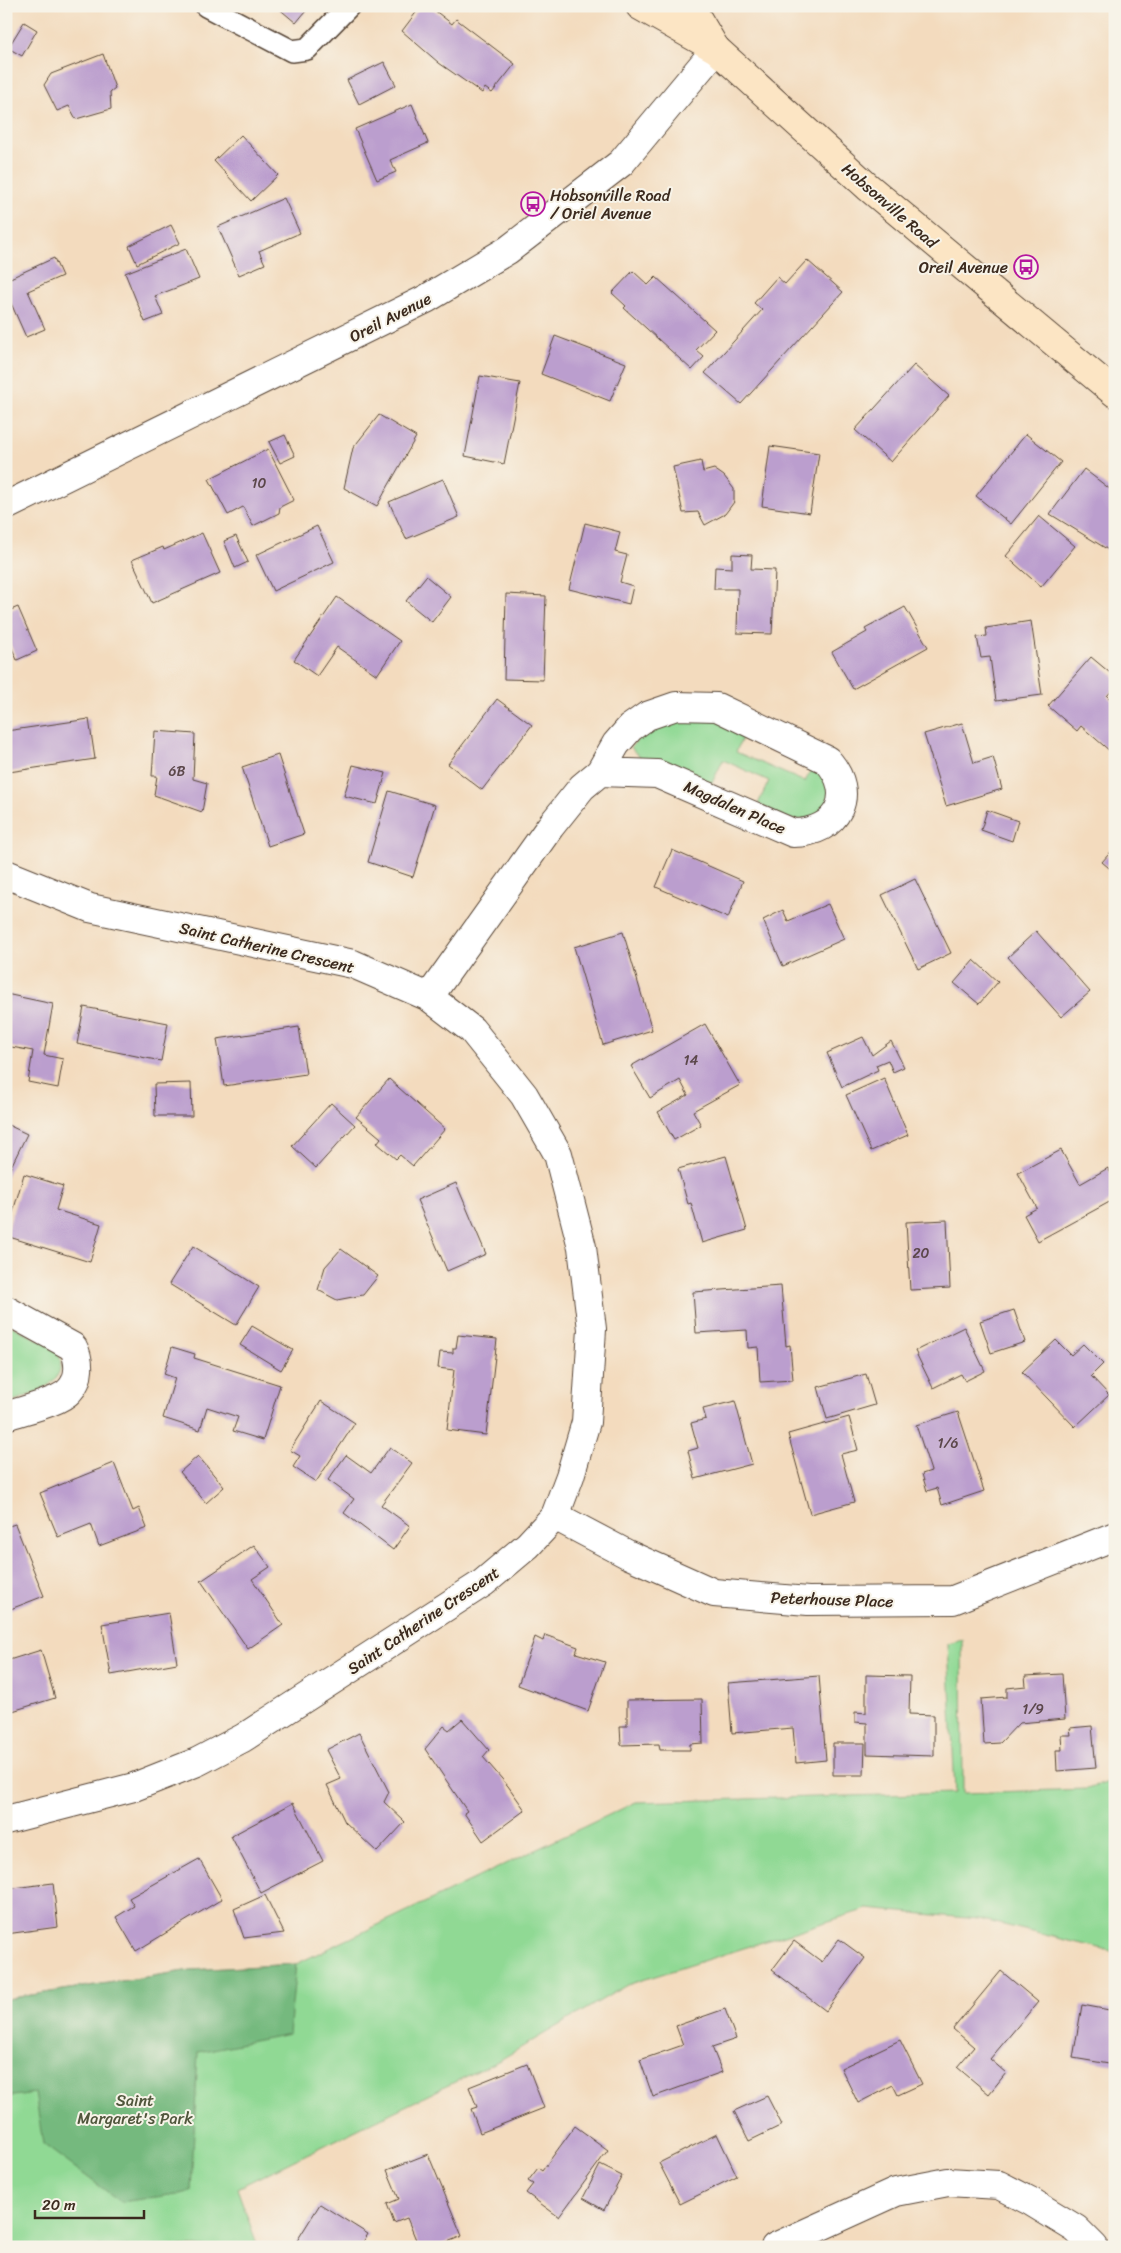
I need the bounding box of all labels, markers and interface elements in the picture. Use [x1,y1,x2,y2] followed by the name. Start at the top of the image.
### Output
[835,155,946,257] street label: Hobsonville Road
[550,181,672,228] place label: Hobsonville Road / Oriel Avenue
[520,191,546,217] bus stop icon: Hobsonville Road / Oriel Avenue
[919,253,1008,282] place label: Oreil Avenue
[1013,254,1039,280] bus stop icon: Oreil Avenue
[344,284,437,351] street label: Oreil Avenue
[252,471,267,496] house number: 10
[169,759,186,784] house number: 6B
[679,772,791,843] street label: Magdalen Place
[176,913,357,982] street label: Saint Catherine Crescent
[684,1048,699,1073] house number: 14
[913,1241,930,1266] house number: 20
[938,1431,958,1456] house number: 1/6
[341,1558,506,1682] street label: Saint Catherine Crescent
[770,1583,894,1616] street label: Peterhouse Place
[1022,1697,1044,1722] house number: 1/9
[77,2086,193,2133] park label: Saint Margaret's Park
[35,2188,144,2220] scale bar
[42,2192,76,2218] text: 20 m

